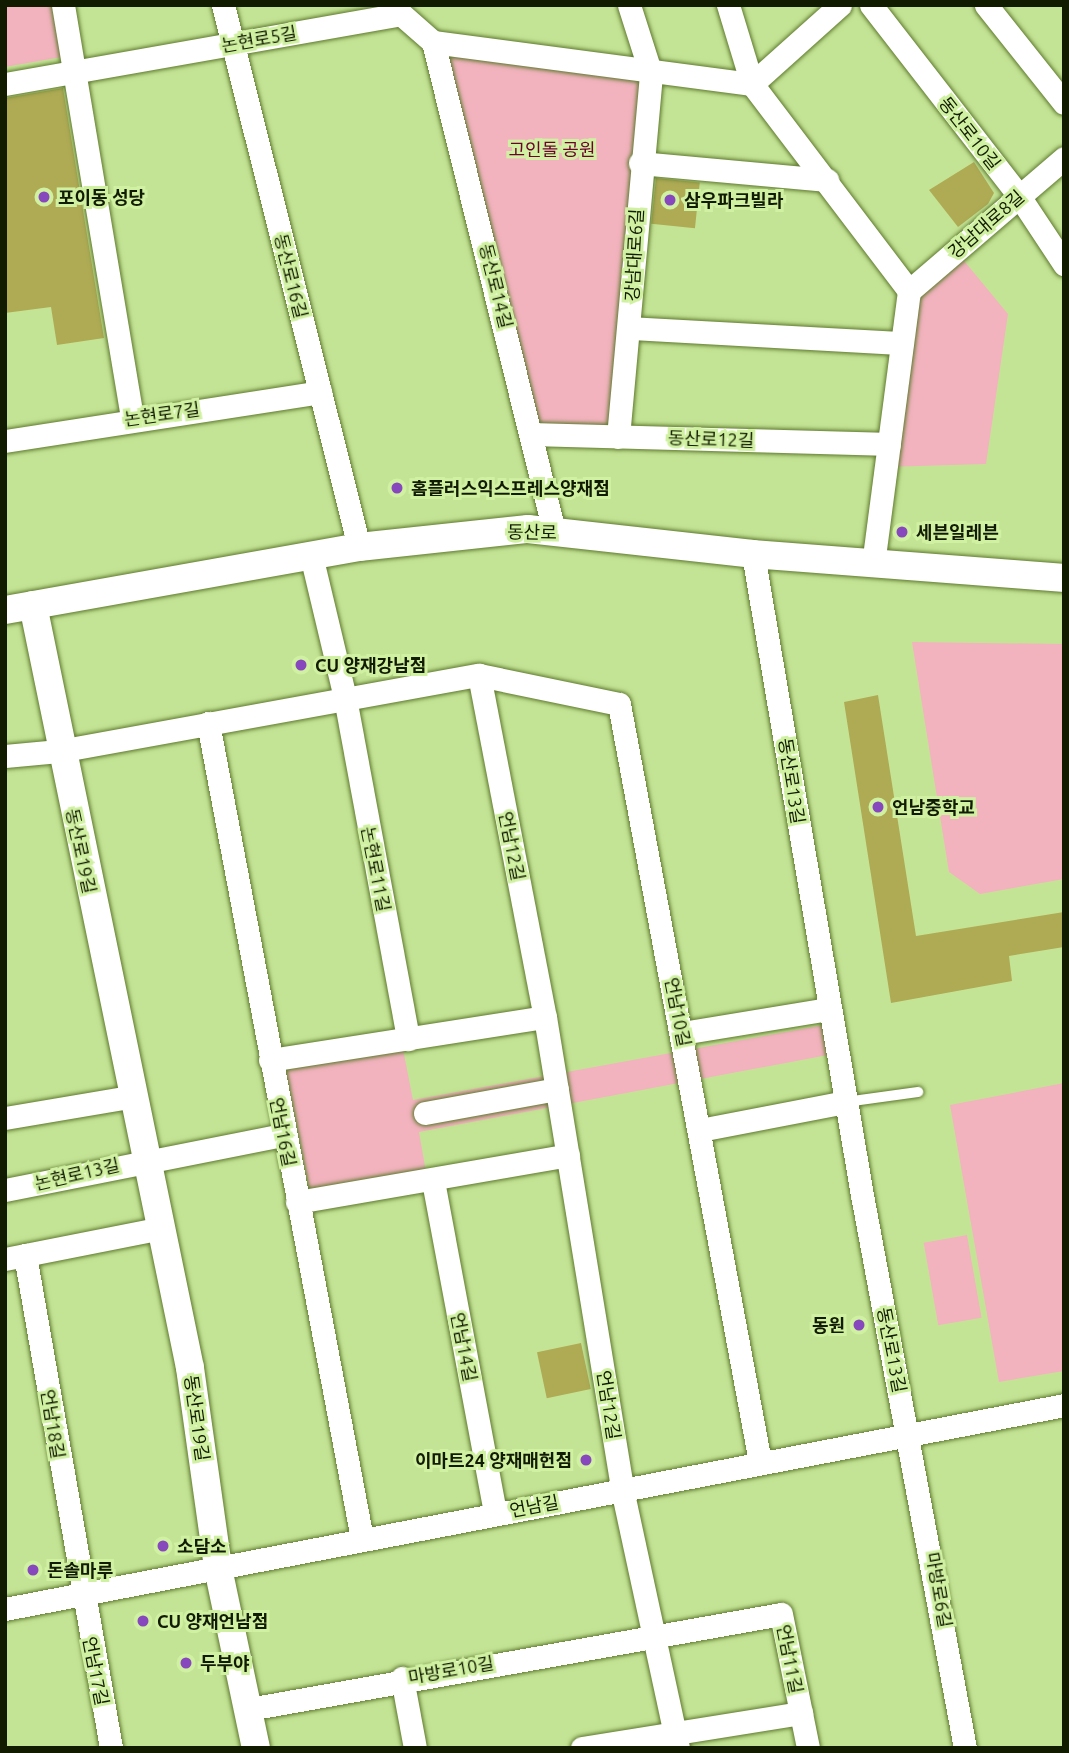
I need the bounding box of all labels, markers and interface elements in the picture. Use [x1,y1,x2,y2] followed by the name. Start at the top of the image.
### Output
[220,22,298,56] street label: 논현로5길
[935,92,1005,174] street label: 동산로10길
[509,138,595,160] park label: 고인돌 공원
[944,185,1028,263] street label: 강남대로8길
[58,186,145,208] place label: 포이동 성당
[36,189,52,205] marker: 포이동 성당
[684,189,783,211] place label: 삼우파크빌라
[662,192,678,208] marker: 삼우파크빌라
[621,208,647,302] street label: 강남대로6길
[270,231,312,321] street label: 동산로16길
[475,241,517,331] street label: 동산로14길
[123,398,201,430] street label: 논현로7길
[667,427,755,451] street label: 동산로12길
[411,477,610,499] place label: 홈플러스익스프레스양재점
[389,480,405,496] marker: 홈플러스익스프레스양재점
[507,521,557,543] street label: 동산로
[916,521,999,543] place label: 세븐일레븐
[894,524,910,540] marker: 세븐일레븐
[315,654,426,676] place label: CU 양재강남점
[293,657,309,673] marker: CU 양재강남점
[775,737,809,825] street label: 동산로13길
[892,796,975,818] place label: 언남중학교
[870,799,886,815] marker: 언남중학교
[61,806,101,896] street label: 동산로19길
[495,810,529,882] street label: 언남12길
[357,824,395,914] street label: 논현로11길
[661,976,695,1048] street label: 언남10길
[266,1096,300,1168] street label: 언남16길
[32,1154,122,1194] street label: 논현로13길
[873,1305,911,1395] street label: 동산로13길
[447,1311,481,1383] street label: 언남14길
[812,1314,845,1336] place label: 동원
[851,1317,867,1333] marker: 동원
[593,1369,625,1441] street label: 언남12길
[180,1374,214,1462] street label: 동산로19길
[37,1388,69,1460] street label: 언남18길
[415,1449,572,1471] place label: 이마트24 양재매헌점
[578,1452,594,1468] marker: 이마트24 양재매헌점
[508,1491,560,1521] street label: 언남길
[177,1535,227,1557] place label: 소담소
[155,1538,171,1554] marker: 소담소
[922,1551,956,1629] street label: 마방로6길
[47,1559,113,1581] place label: 돈솔마루
[25,1562,41,1578] marker: 돈솔마루
[157,1610,268,1632] place label: CU 양재언남점
[135,1613,151,1629] marker: CU 양재언남점
[773,1623,807,1695] street label: 언남11길
[79,1635,113,1707] street label: 언남17길
[200,1652,250,1674] place label: 두부야
[407,1652,495,1688] street label: 마방로10길
[178,1655,194,1671] marker: 두부야

